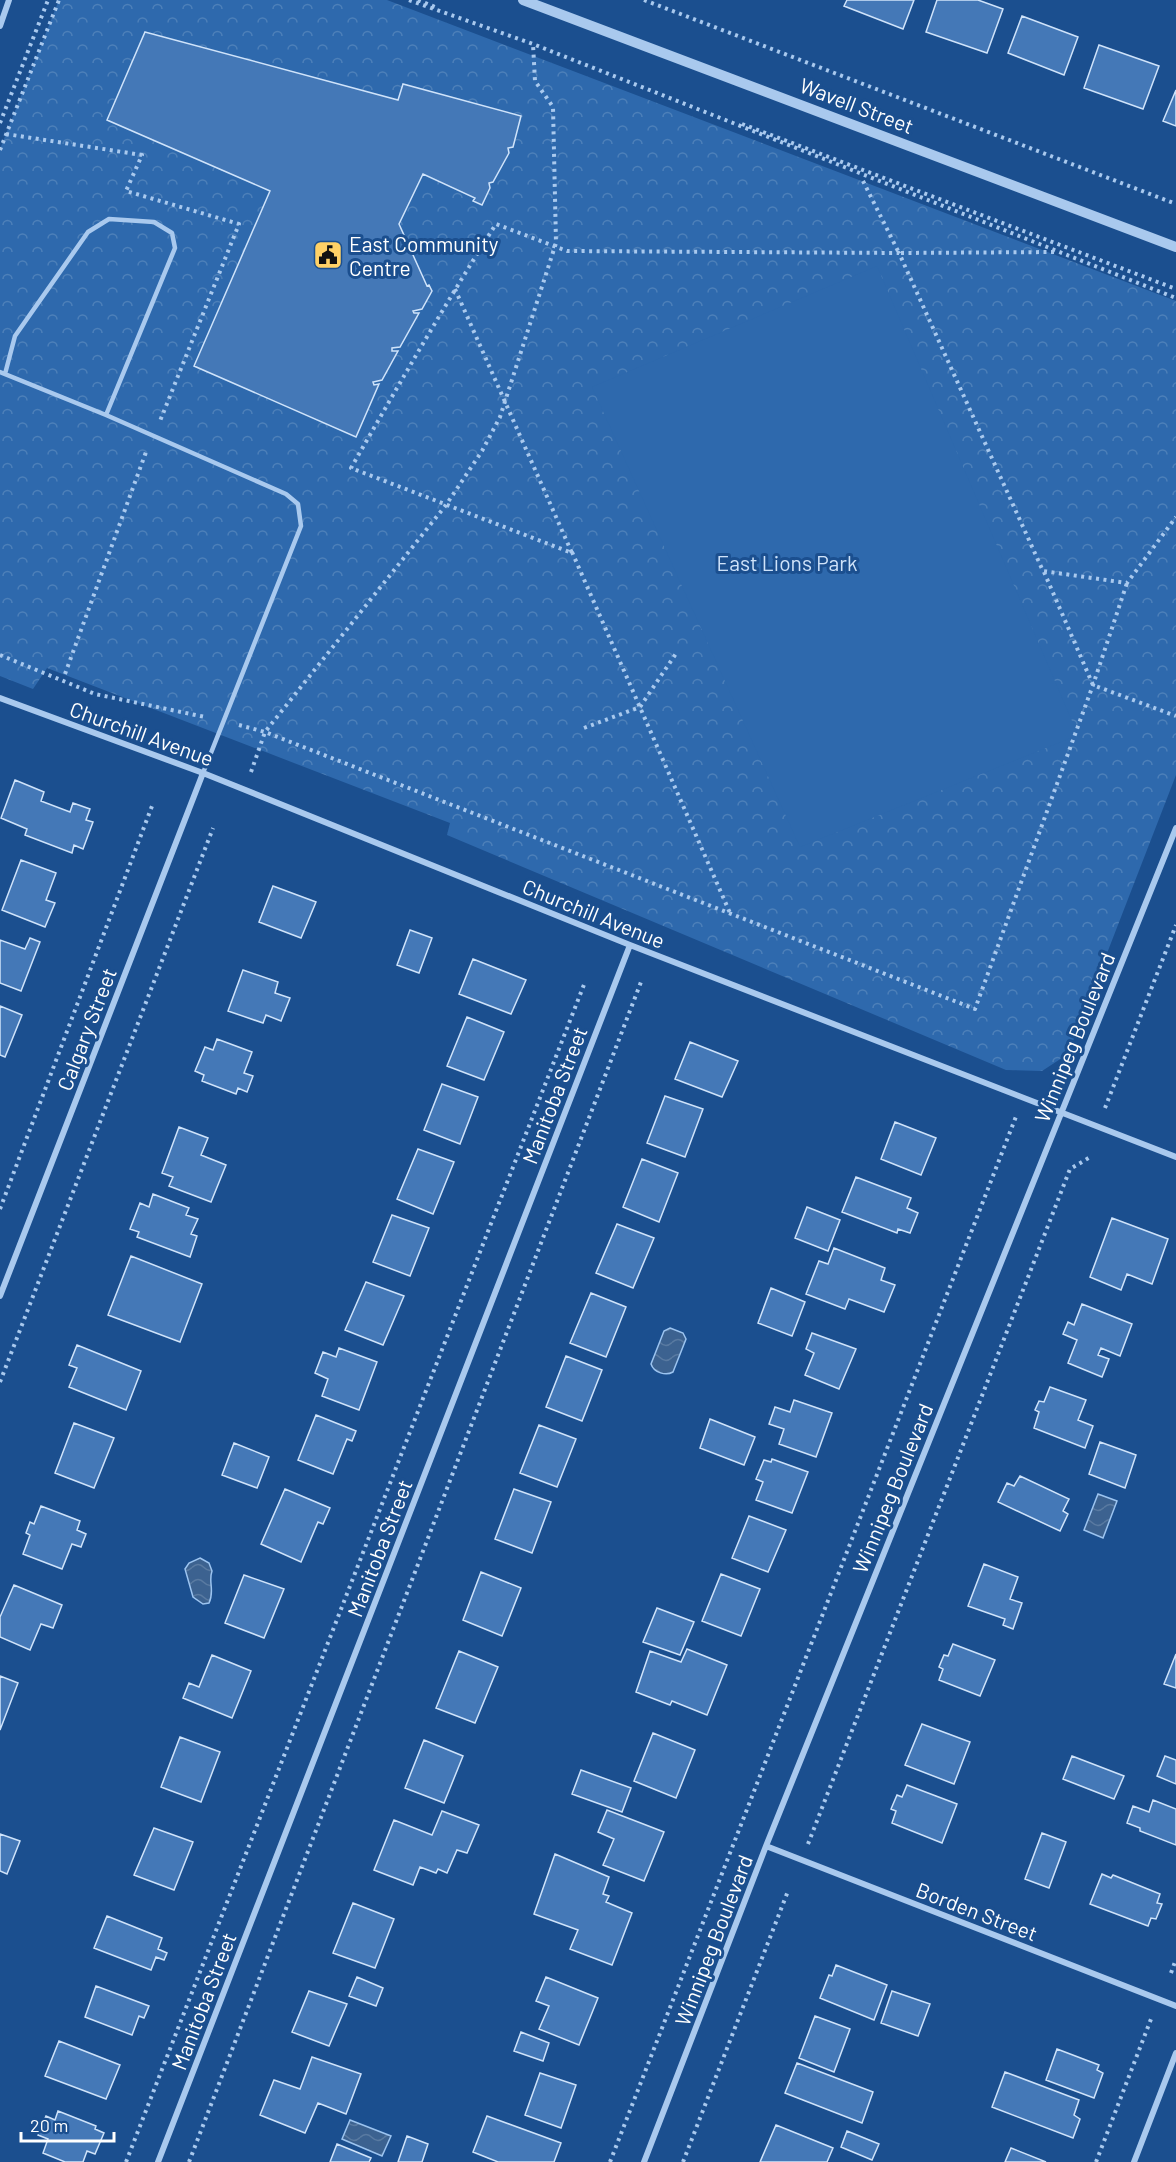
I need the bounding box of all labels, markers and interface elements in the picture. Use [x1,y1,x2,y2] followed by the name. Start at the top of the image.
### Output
[796,72,918,138] street label: Wavell Street
[349,231,499,280] place label: East Community Centre
[312,239,344,271] public building icon: East Community Centre
[717,550,857,575] park label: East Lions Park
[67,695,217,771] street label: Churchill Avenue
[519,873,669,953] street label: Churchill Avenue
[1029,948,1119,1126] street label: Winnipeg Boulevard
[51,964,121,1094] street label: Calgary Street
[516,1023,592,1167] street label: Manitoba Street
[847,1399,937,1577] street label: Winnipeg Boulevard
[341,1476,417,1620] street label: Manitoba Street
[669,1851,757,2029] street label: Winnipeg Boulevard
[913,1876,1041,1946] street label: Borden Street
[165,1929,241,2073] street label: Manitoba Street
[21,2105,114,2143] scale bar
[30,2114,68,2136] text: 20 m

